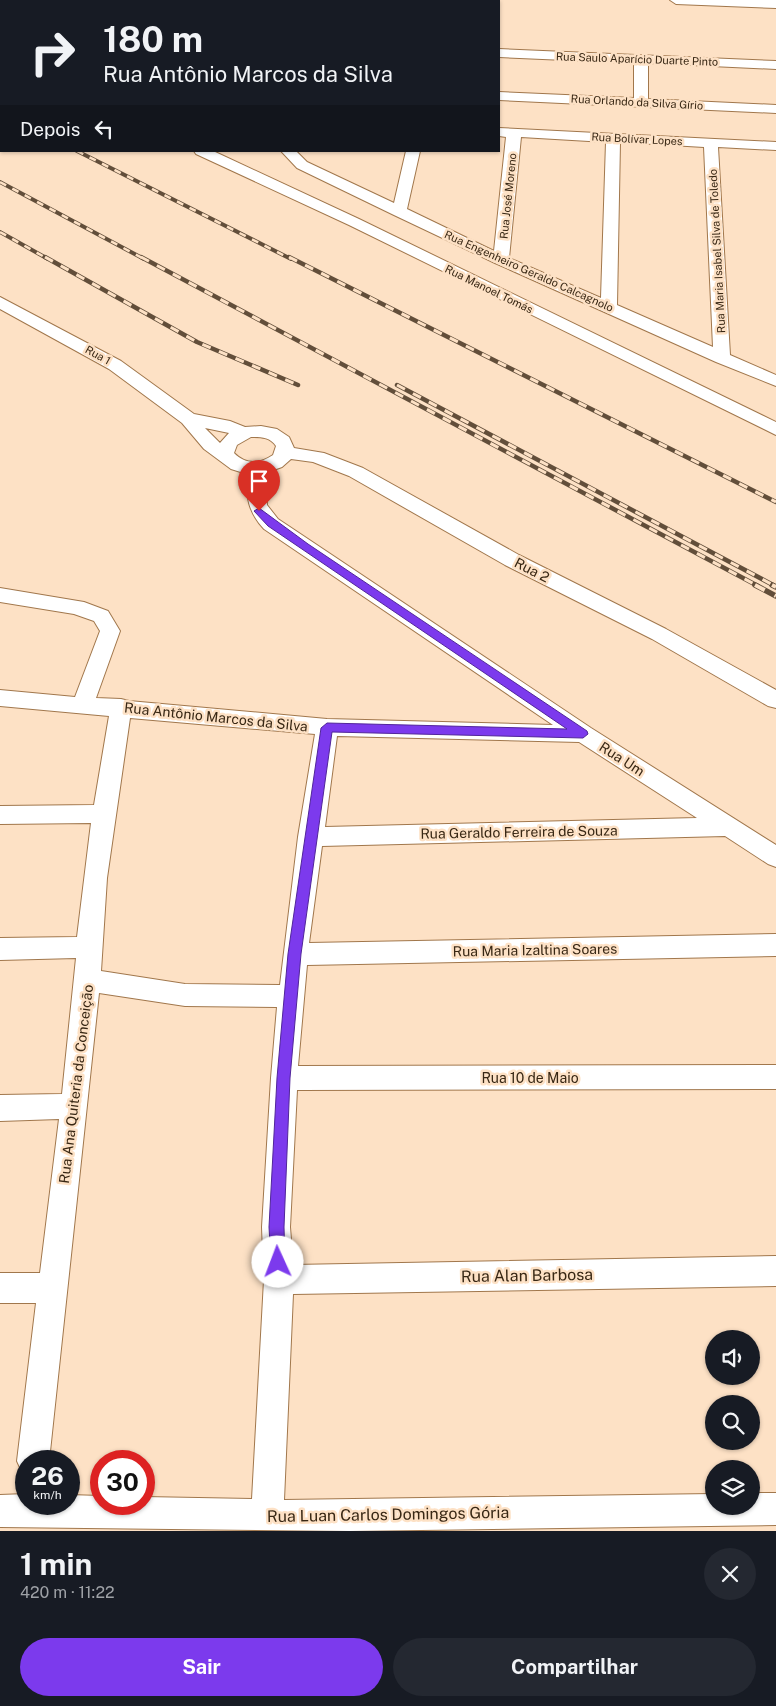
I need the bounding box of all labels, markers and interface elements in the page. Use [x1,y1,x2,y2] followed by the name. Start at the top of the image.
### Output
[103,19,203,60] text: 180 m
[20,20,85,85] icon: right
[556,50,718,68] street label: Rua Saulo Aparício Duarte Pinto
[103,61,393,87] text: Rua Antônio Marcos da Silva
[570,93,704,111] street label: Rua Orlando da Silva Gírio
[90,115,118,143] icon: left
[20,118,80,140] text: Depois
[591,131,683,147] street label: Rua Bolívar Lopes
[498,152,518,240] street label: Rua José Moreno
[707,169,727,333] street label: Rua Maria Isabel Silva de Toledo
[443,228,615,314] street label: Rua Engenheiro Geraldo Calcagnolo
[443,263,535,316] street label: Rua Manoel Tomás
[83,343,113,367] street label: Rua 1
[238,460,280,511] pin
[245,467,273,495] icon: arrive
[512,554,552,586] street label: Rua 2
[123,699,309,735] street label: Rua Antônio Marcos da Silva
[596,739,648,779] street label: Rua Um
[420,822,618,842] street label: Rua Geraldo Ferreira de Souza
[453,941,617,959] street label: Rua Maria Izaltina Soares
[56,984,96,1184] street label: Rua Ana Quiteria da Conceição
[481,1070,579,1086] street label: Rua 10 de Maio
[251,1235,303,1287] position arrow
[461,1265,593,1286] street label: Rua Alan Barbosa
[705,1330,760,1515] map controls
[705,1330,760,1385] button: sound
[705,1395,760,1450] button: search
[90,1450,155,1515] speed limit sign: 30
[705,1460,760,1515] button: layers
[31,1461,64,1491] text: 26
[33,1488,62,1502] text: km/h
[267,1503,509,1526] street label: Rua Luan Carlos Domingos Gória
[20,1546,92,1582] text: 1 min
[704,1548,756,1600] button: close
[20,1583,114,1602] text: 420 m · 11:22
[20,1638,383,1696] button: Sair
[393,1638,756,1696] button: Compartilhar

